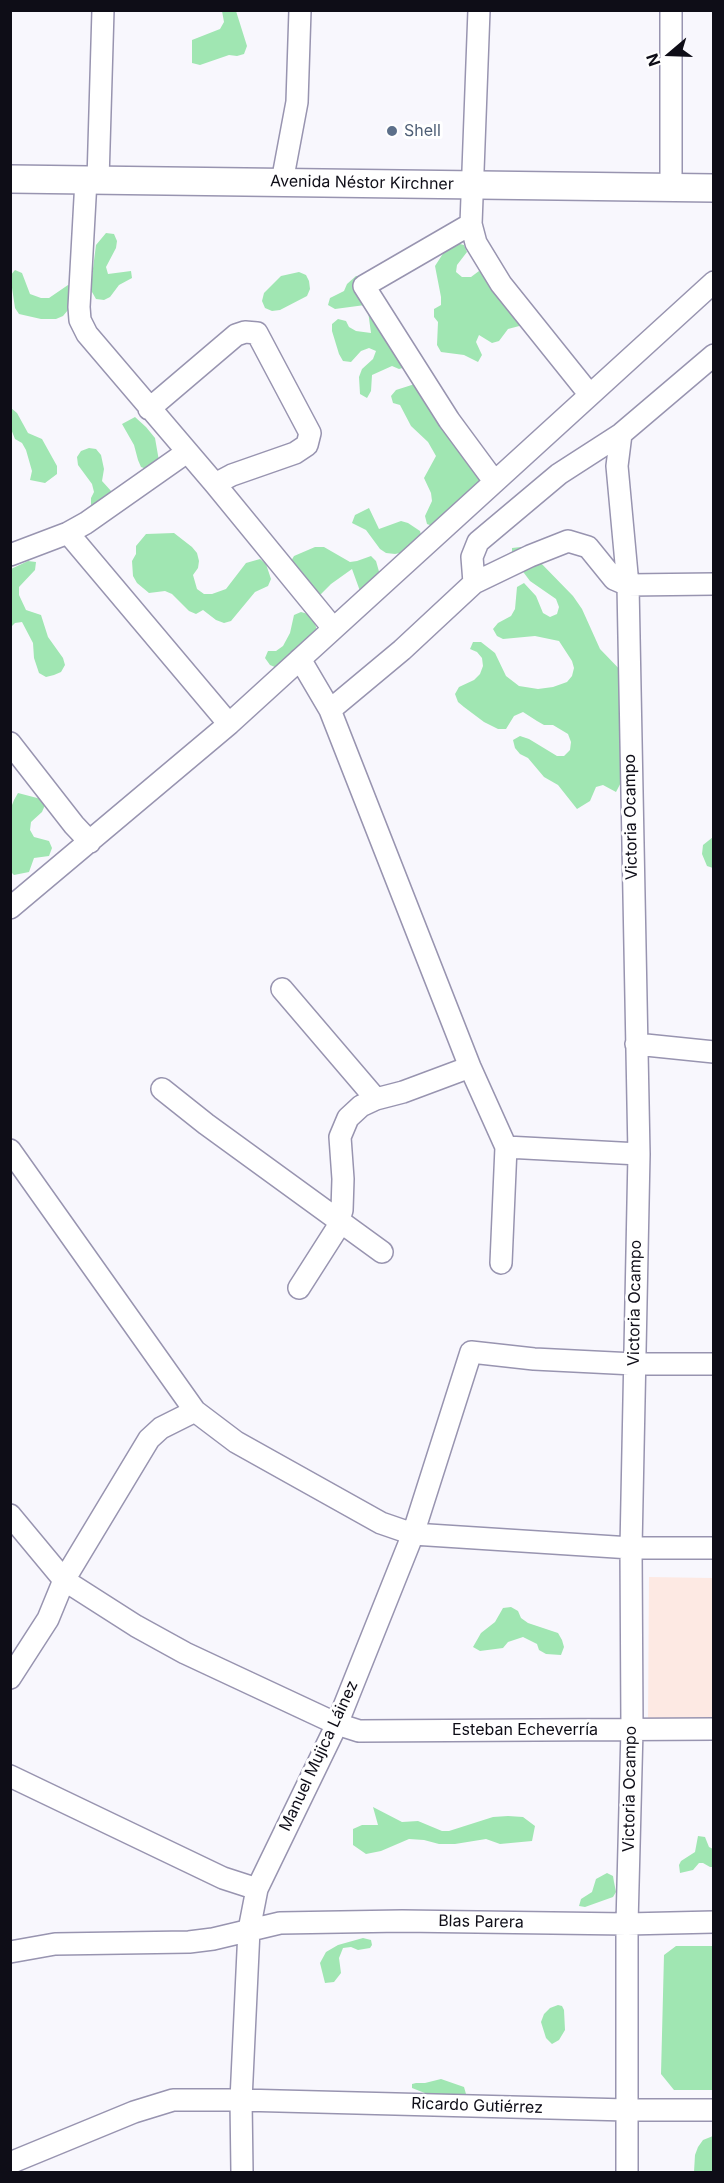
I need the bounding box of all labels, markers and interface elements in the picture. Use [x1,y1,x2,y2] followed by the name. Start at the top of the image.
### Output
[640,24,700,84] north arrow
[642,51,664,69] text: N
[404,121,441,141] place label: Shell
[385,124,399,138] marker: Shell
[270,172,454,194] street label: Avenida Néstor Kirchner
[620,754,642,880] street label: Victoria Ocampo
[624,1240,646,1366] street label: Victoria Ocampo
[276,1678,362,1834] street label: Manuel Mujica Láinez
[452,1720,598,1740] street label: Esteban Echeverría
[619,1726,641,1852] street label: Victoria Ocampo
[438,1912,524,1932] street label: Blas Parera
[411,2094,543,2118] street label: Ricardo Gutiérrez

